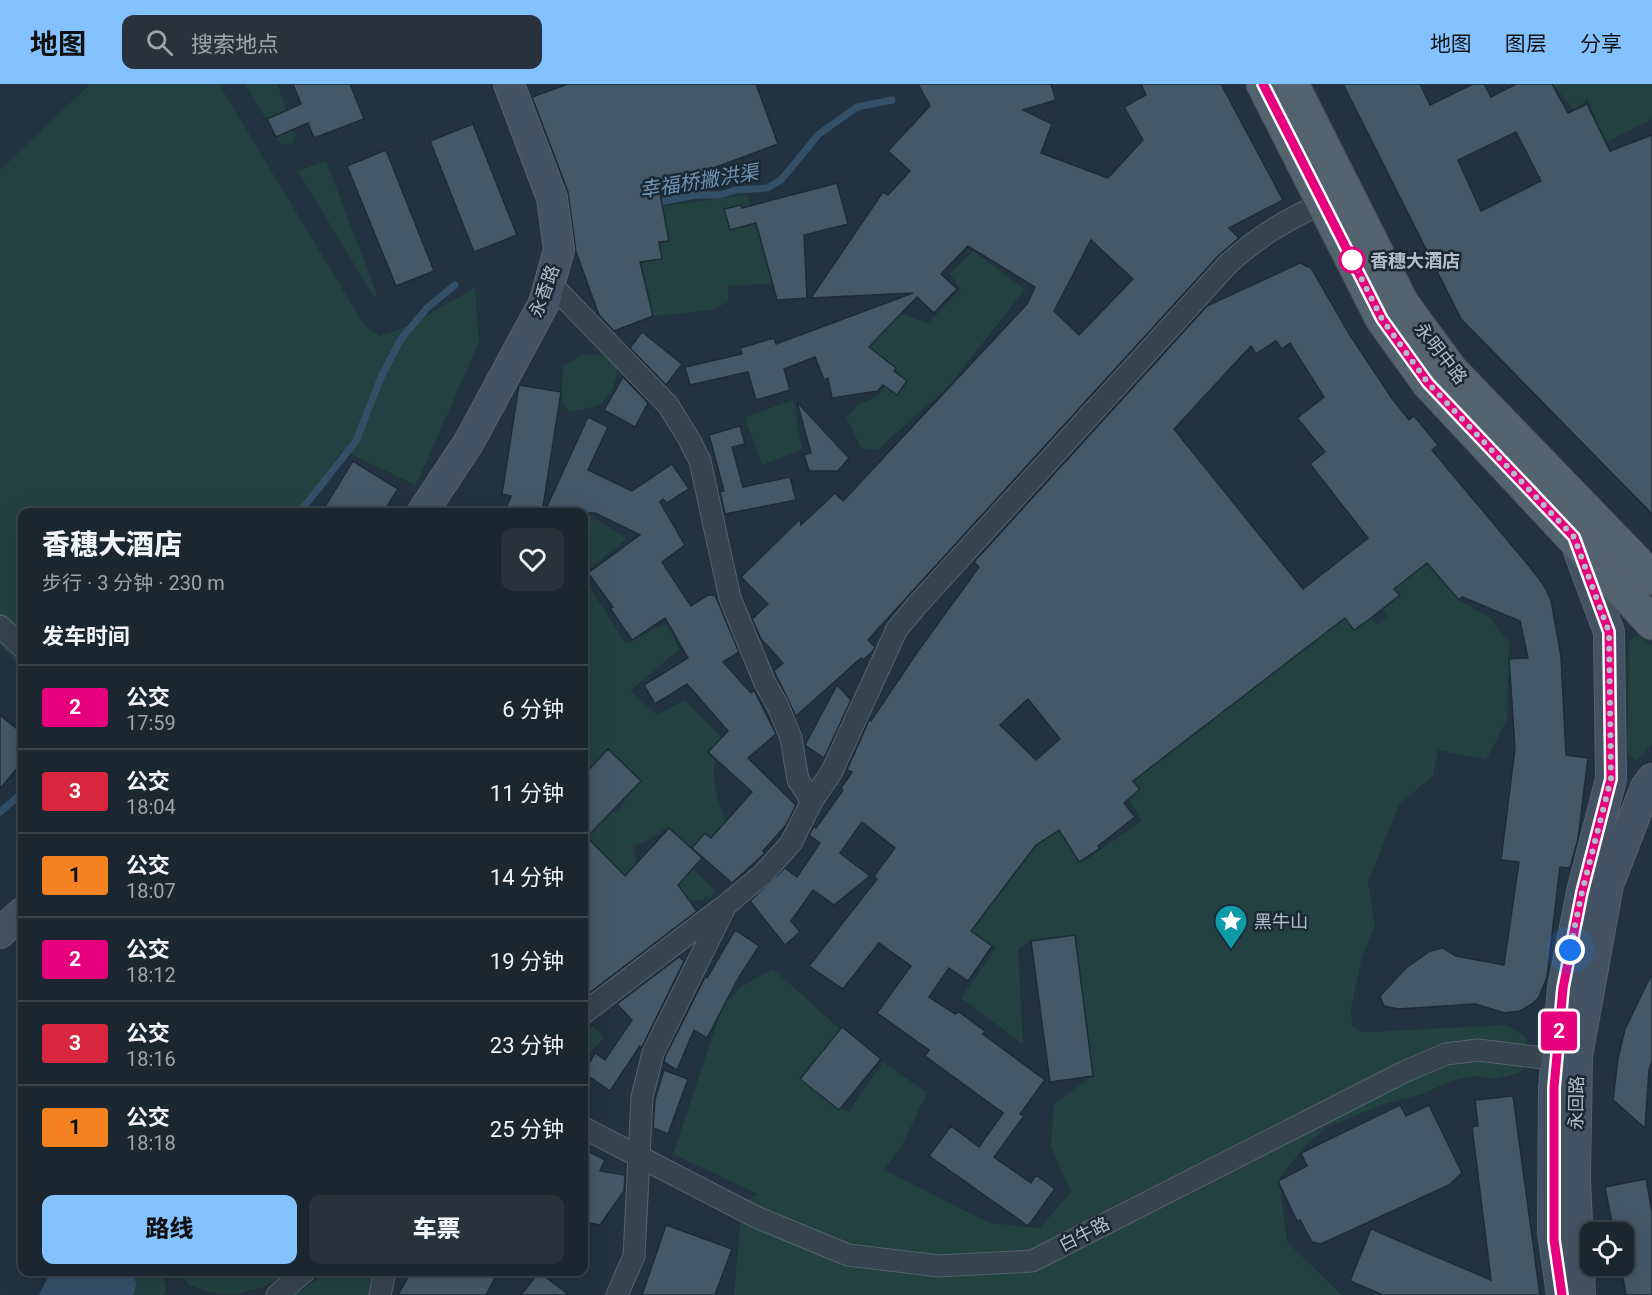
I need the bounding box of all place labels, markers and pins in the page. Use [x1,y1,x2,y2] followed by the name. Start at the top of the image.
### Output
[1339,247,1365,273] marker: 香穗大酒店
[1370,250,1460,271] place label: 香穗大酒店
[1213,903,1249,950] place icon: 黑牛山
[1254,911,1308,932] place label: 黑牛山

